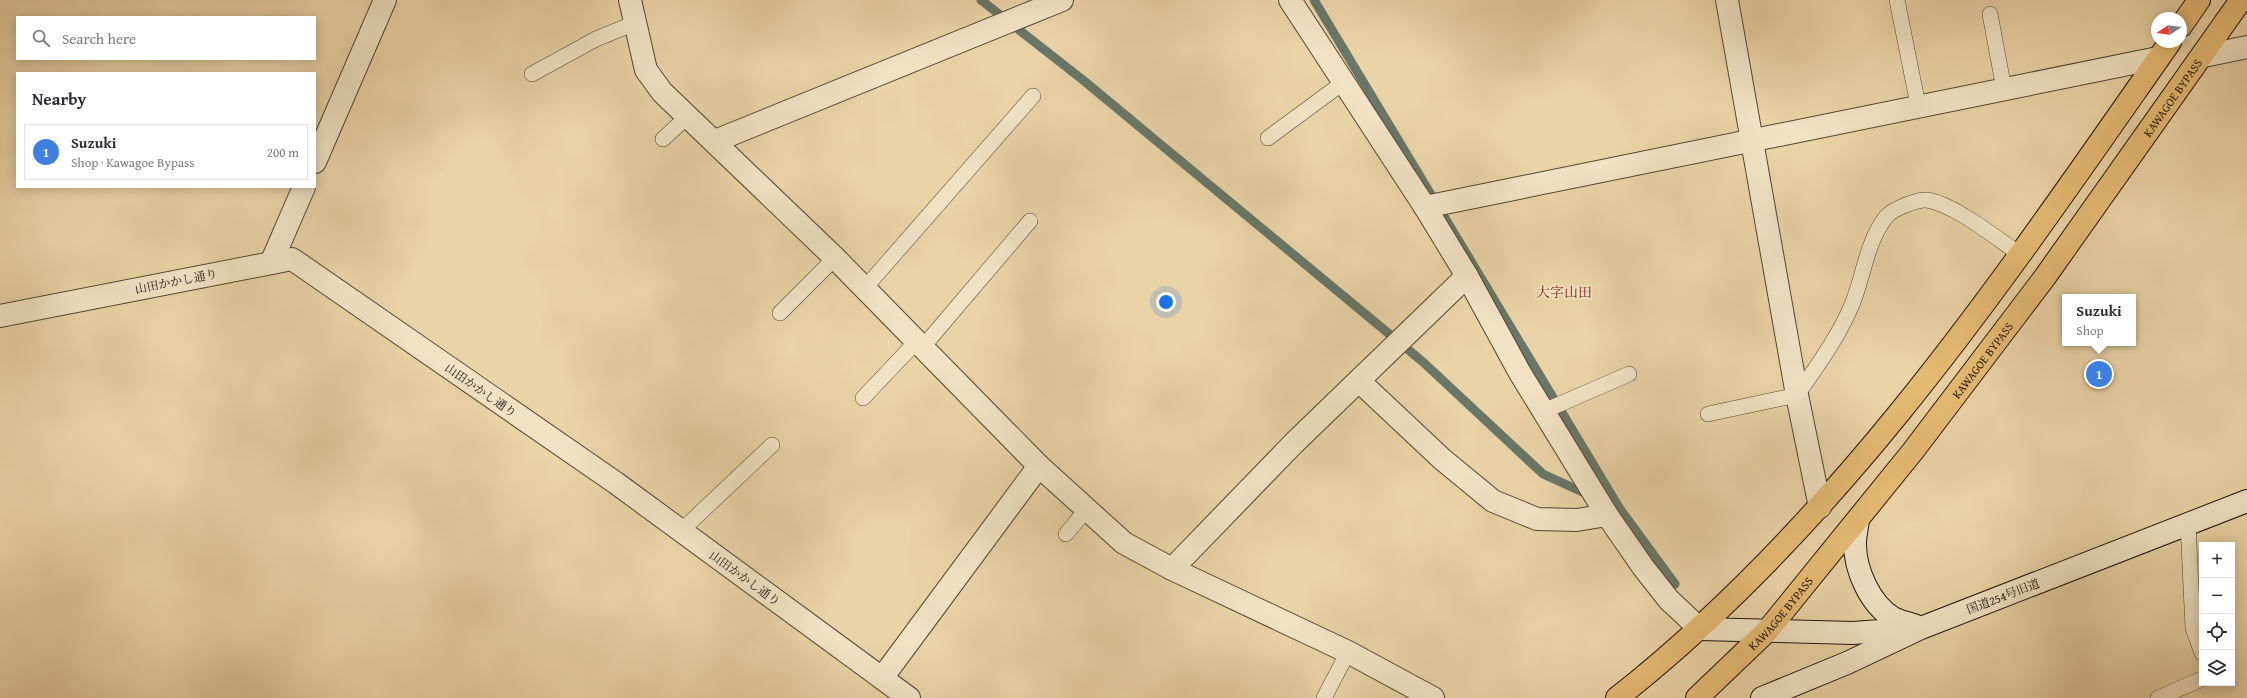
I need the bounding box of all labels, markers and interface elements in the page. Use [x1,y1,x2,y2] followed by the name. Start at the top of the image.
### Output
[2151,12,2187,48] north arrow
[16,16,316,60] search box
[30,27,52,49] icon: search
[62,28,136,49] text: Search here
[2139,55,2206,140] street label: KAWAGOE BYPASS
[32,86,86,111] text: Nearby
[71,132,116,153] text: Suzuki
[43,143,49,162] text: 1
[267,143,299,162] text: 200 m
[71,153,194,172] text: Shop · Kawagoe Bypass
[133,265,219,297] street label: 山田かかし通り
[1536,282,1592,302] district label: 大字山田
[1156,292,1176,312] your location
[2062,294,2136,346] popup
[2076,300,2122,321] text: Suzuki
[1948,318,2017,402] street label: KAWAGOE BYPASS
[2076,321,2104,340] text: Shop
[442,359,520,421] street label: 山田かかし通り
[2086,359,2112,389] pin: 1
[2199,542,2235,686] map controls
[2199,542,2235,578] button: +
[706,546,784,610] street label: 山田かかし通り
[1744,573,1817,654] street label: KAWAGOE BYPASS
[1964,574,2042,618] street label: 国道254号旧道
[2199,578,2235,614] button: −
[2199,614,2235,650] button: locate
[2199,650,2235,686] button: layers

